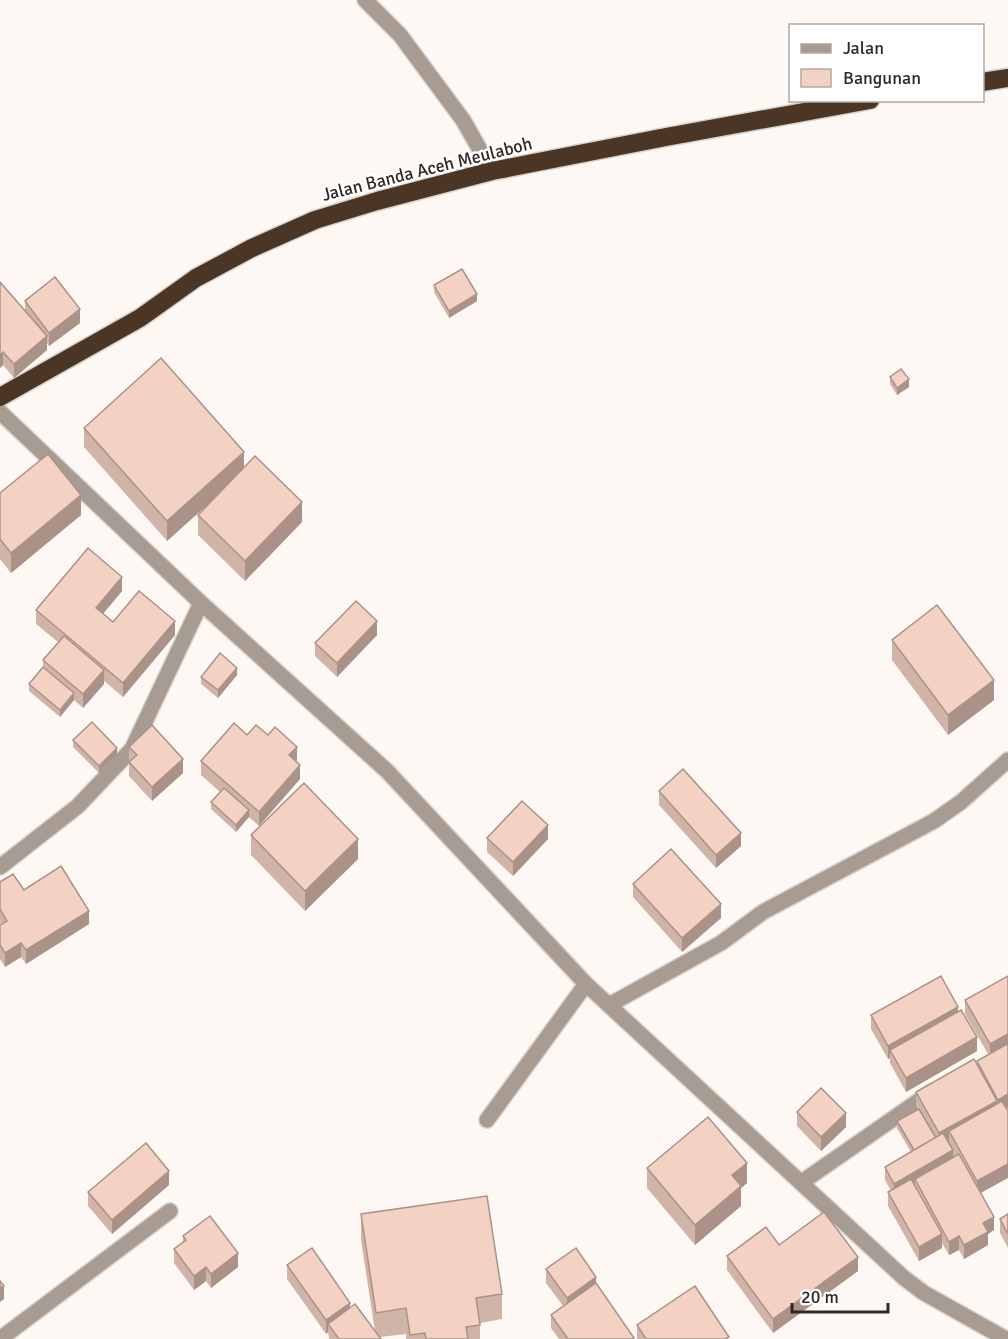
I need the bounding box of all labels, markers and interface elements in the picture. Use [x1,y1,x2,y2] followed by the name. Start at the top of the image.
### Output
[789,24,984,102] legend
[843,37,884,59] text: Jalan
[843,67,921,89] text: Bangunan
[320,132,534,206] street label: Jalan Banda Aceh Meulaboh
[792,1276,888,1314] scale bar
[801,1286,839,1308] text: 20 m

